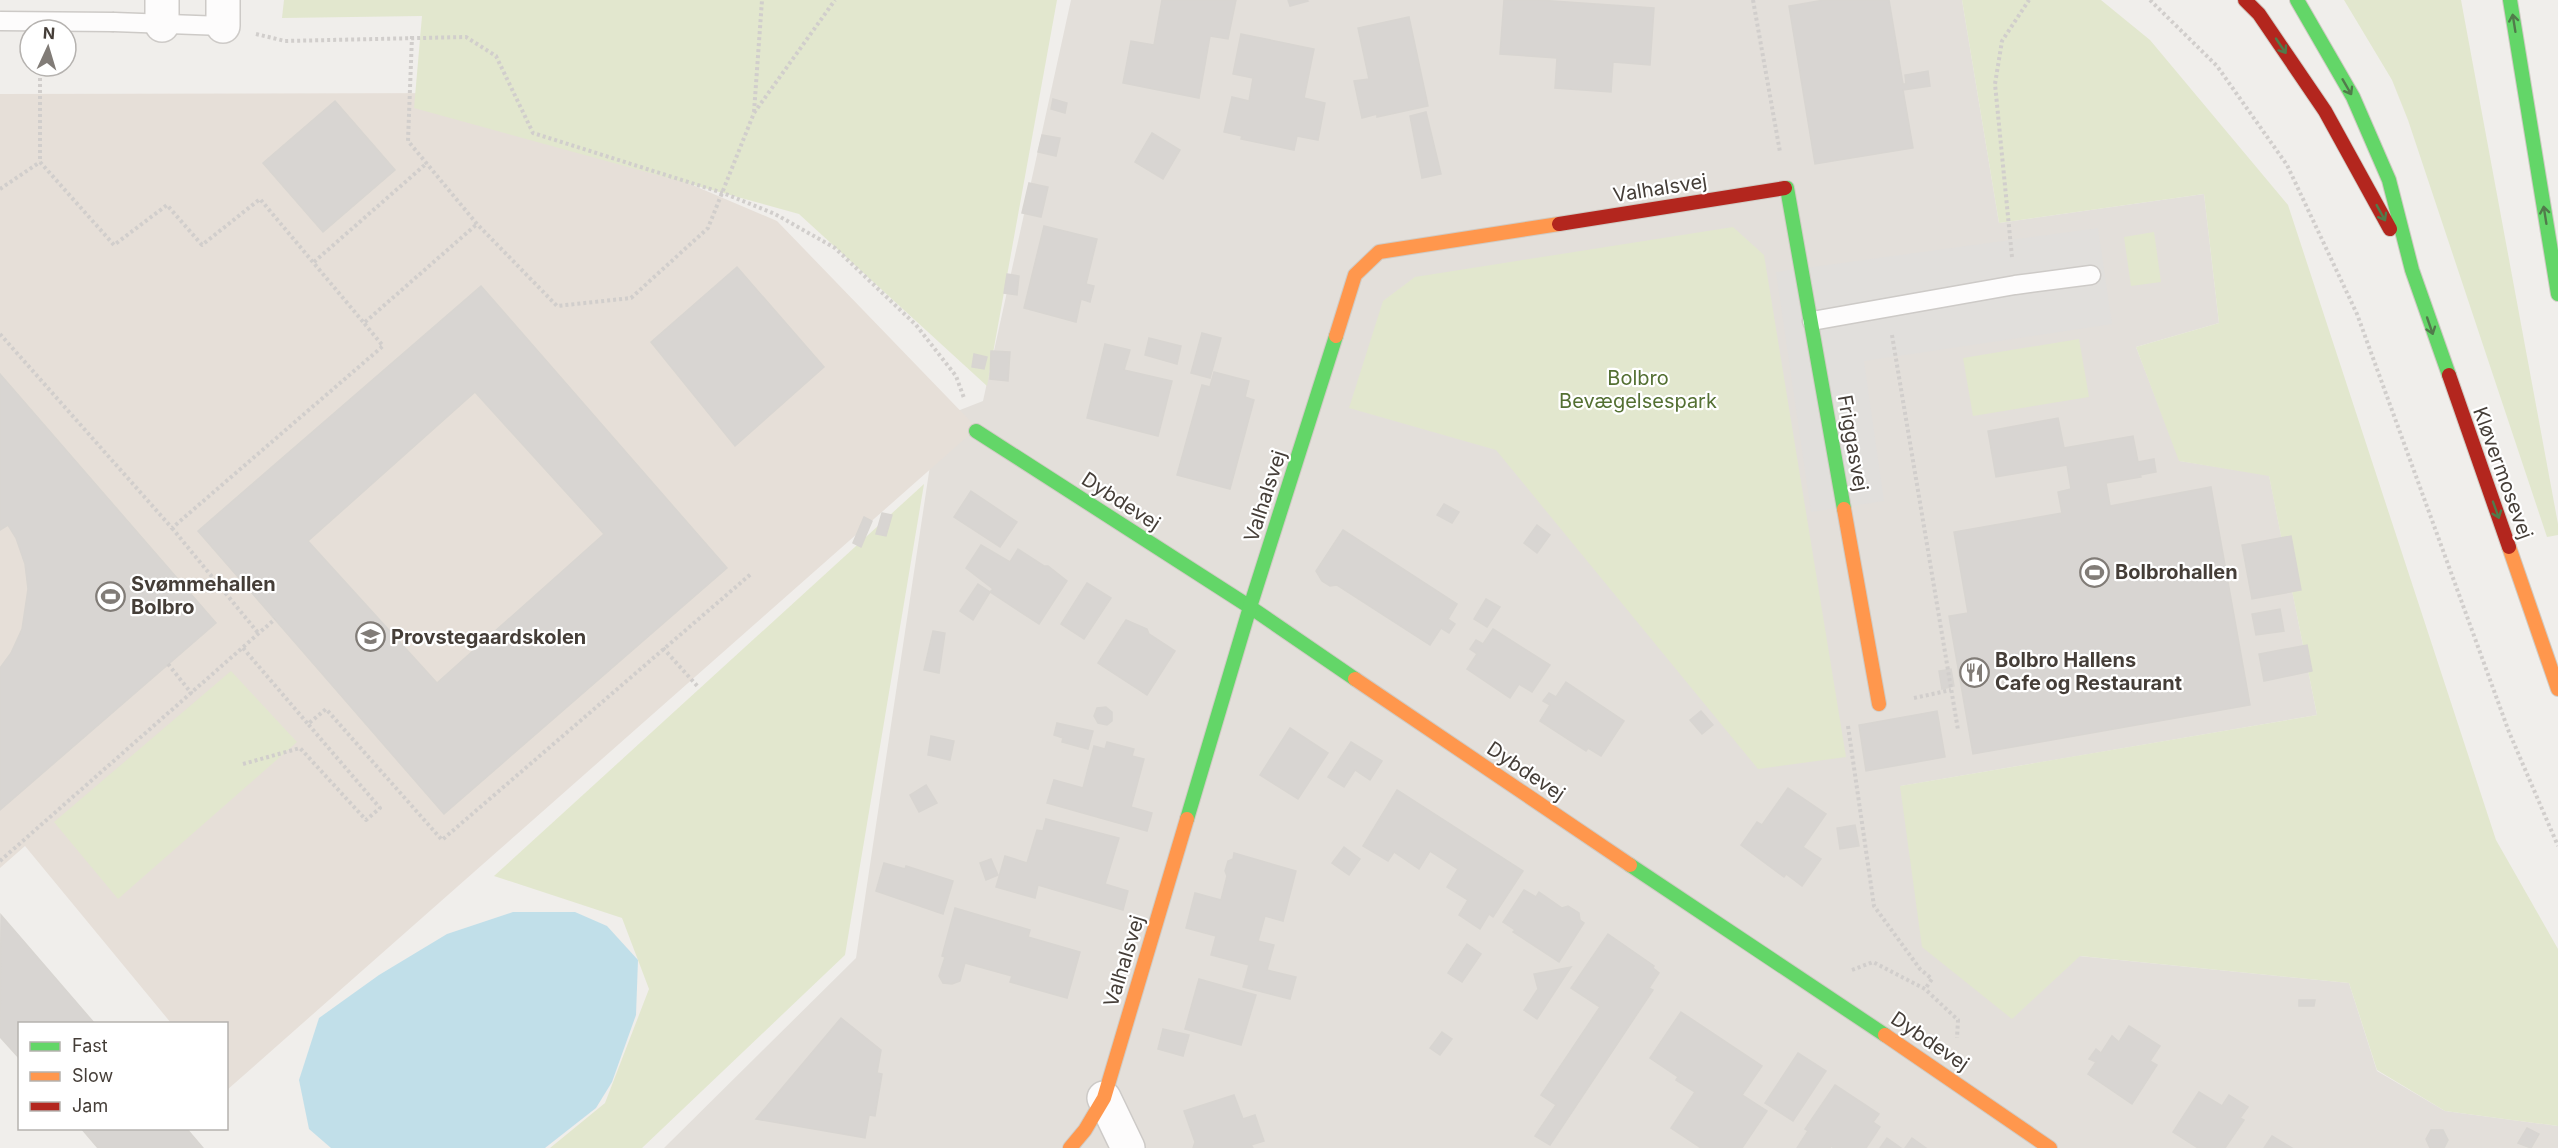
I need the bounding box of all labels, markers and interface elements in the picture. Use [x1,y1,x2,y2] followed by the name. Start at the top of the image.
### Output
[2508,14,2519,33] one-way arrow
[18,18,78,78] north arrow
[42,23,56,43] text: N
[2275,37,2287,54] one-way arrow
[2342,78,2354,95] one-way arrow
[1611,169,1709,207] street label: Valhalsvej
[2375,204,2387,221] one-way arrow
[2539,206,2550,226] one-way arrow
[2426,316,2437,335] one-way arrow
[1559,366,1717,413] park label: Bolbro Bevægelsespark
[1833,393,1873,493] street label: Friggasvej
[2468,404,2538,542] street label: Kløvermosevej
[1239,447,1291,545] street label: Valhalsvej
[1077,467,1165,535] street label: Dybdevej
[2491,500,2502,518] one-way arrow
[2078,556,2110,588] sports icon: Bolbrohallen
[2115,560,2238,584] place label: Bolbrohallen
[131,572,276,619] place label: Svømmehallen Bolbro
[94,580,126,612] sports icon: Svømmehallen Bolbro
[354,621,386,653] school or university icon: Provstegaardskolen
[391,625,586,649] place label: Provstegaardskolen
[1995,648,2182,695] place label: Bolbro Hallens Cafe og Restaurant
[1958,656,1990,688] restaurant icon: Bolbro Hallens Cafe og Restaurant
[1482,736,1570,806] street label: Dybdevej
[1099,912,1149,1010] street label: Valhalsvej
[1886,1006,1974,1076] street label: Dybdevej
[18,1022,228,1130] legend
[72,1035,108,1056] text: Fast
[72,1065,113,1086] text: Slow
[72,1095,108,1116] text: Jam

